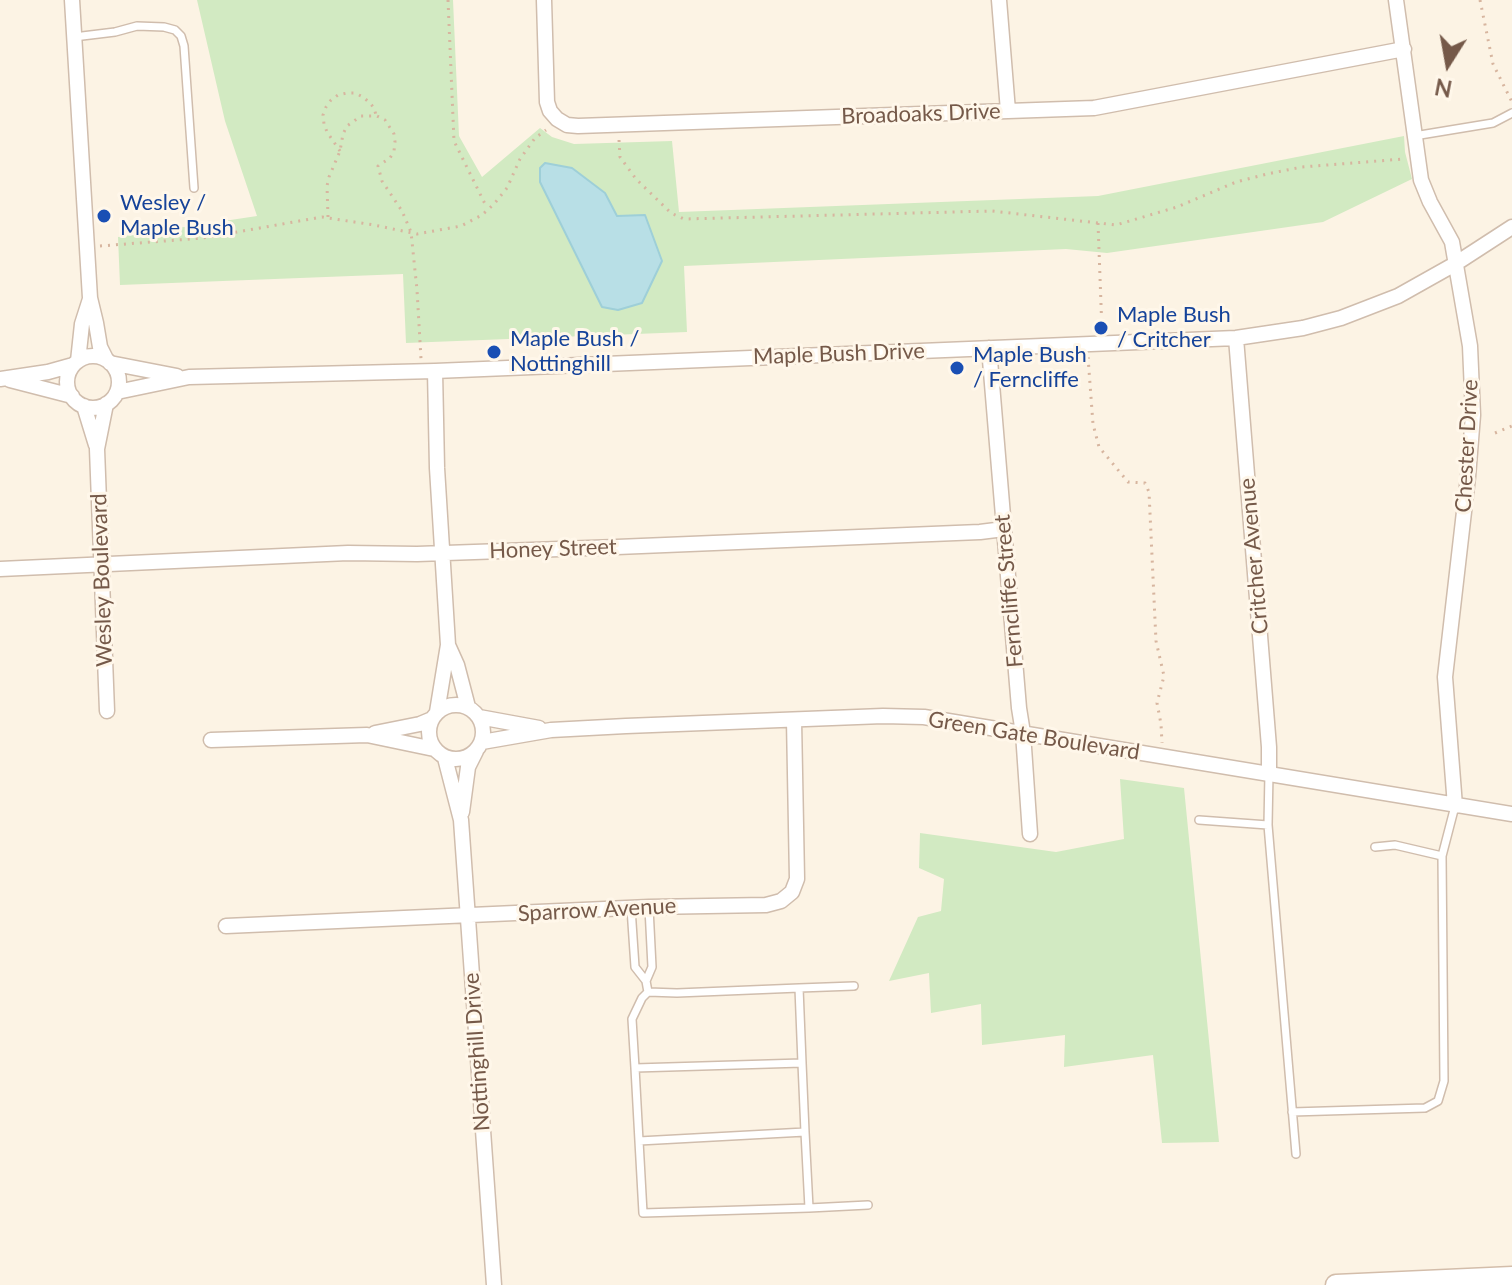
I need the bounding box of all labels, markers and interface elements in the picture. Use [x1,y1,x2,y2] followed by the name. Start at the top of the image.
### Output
[1408,24,1488,104] north arrow
[1432,73,1454,103] text: N
[841,98,1001,130] street label: Broadoaks Drive
[120,190,234,242] place label: Wesley / Maple Bush
[95,207,113,225] marker: Wesley / Maple Bush
[1117,302,1231,354] place label: Maple Bush / Critcher
[1092,319,1110,337] marker: Maple Bush / Critcher
[510,326,639,378] place label: Maple Bush / Nottinghill
[753,338,925,370] street label: Maple Bush Drive
[973,342,1087,394] place label: Maple Bush / Ferncliffe
[485,343,503,361] marker: Maple Bush / Nottinghill
[948,359,966,377] marker: Maple Bush / Ferncliffe
[1450,379,1484,513] street label: Chester Drive
[1234,477,1274,635] street label: Critcher Avenue
[86,493,118,667] street label: Wesley Boulevard
[989,513,1029,669] street label: Ferncliffe Street
[489,534,617,564] street label: Honey Street
[926,706,1142,766] street label: Green Gate Boulevard
[517,893,677,927] street label: Sparrow Avenue
[458,972,496,1132] street label: Nottinghill Drive

